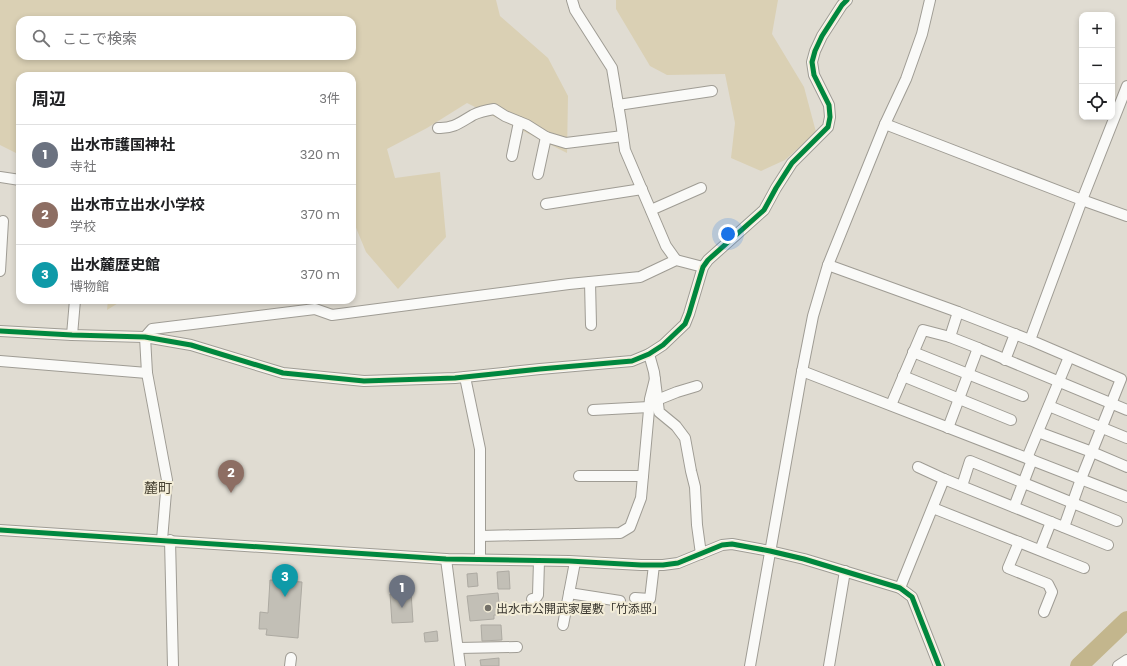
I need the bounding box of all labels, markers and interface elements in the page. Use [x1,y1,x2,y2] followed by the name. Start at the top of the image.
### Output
[1079,12,1115,120] map controls
[1079,12,1115,48] button: +
[16,16,356,60] search box
[30,27,52,49] icon: search
[62,28,137,49] text: ここで検索
[1079,48,1115,84] button: −
[1079,84,1115,120] button: locate
[32,87,66,111] text: 周辺
[319,89,340,108] text: 3件
[70,134,175,155] text: 出水市護国神社
[43,145,47,164] text: 1
[300,145,340,164] text: 320 m
[70,157,96,176] text: 寺社
[70,194,205,215] text: 出水市立出水小学校
[41,205,49,224] text: 2
[300,205,340,224] text: 370 m
[70,217,96,236] text: 学校
[718,224,738,244] your location
[70,254,160,275] text: 出水麓歴史館
[41,265,49,284] text: 3
[300,265,340,284] text: 370 m
[70,277,109,296] text: 博物館
[218,460,244,493] pin: 2
[144,478,172,498] district label: 麓町
[272,564,298,597] pin: 3
[389,575,415,608] pin: 1
[496,600,664,617] place label: 出水市公開武家屋敷「竹添邸」
[483,603,493,613] marker: 出水市公開武家屋敷「竹添邸」

